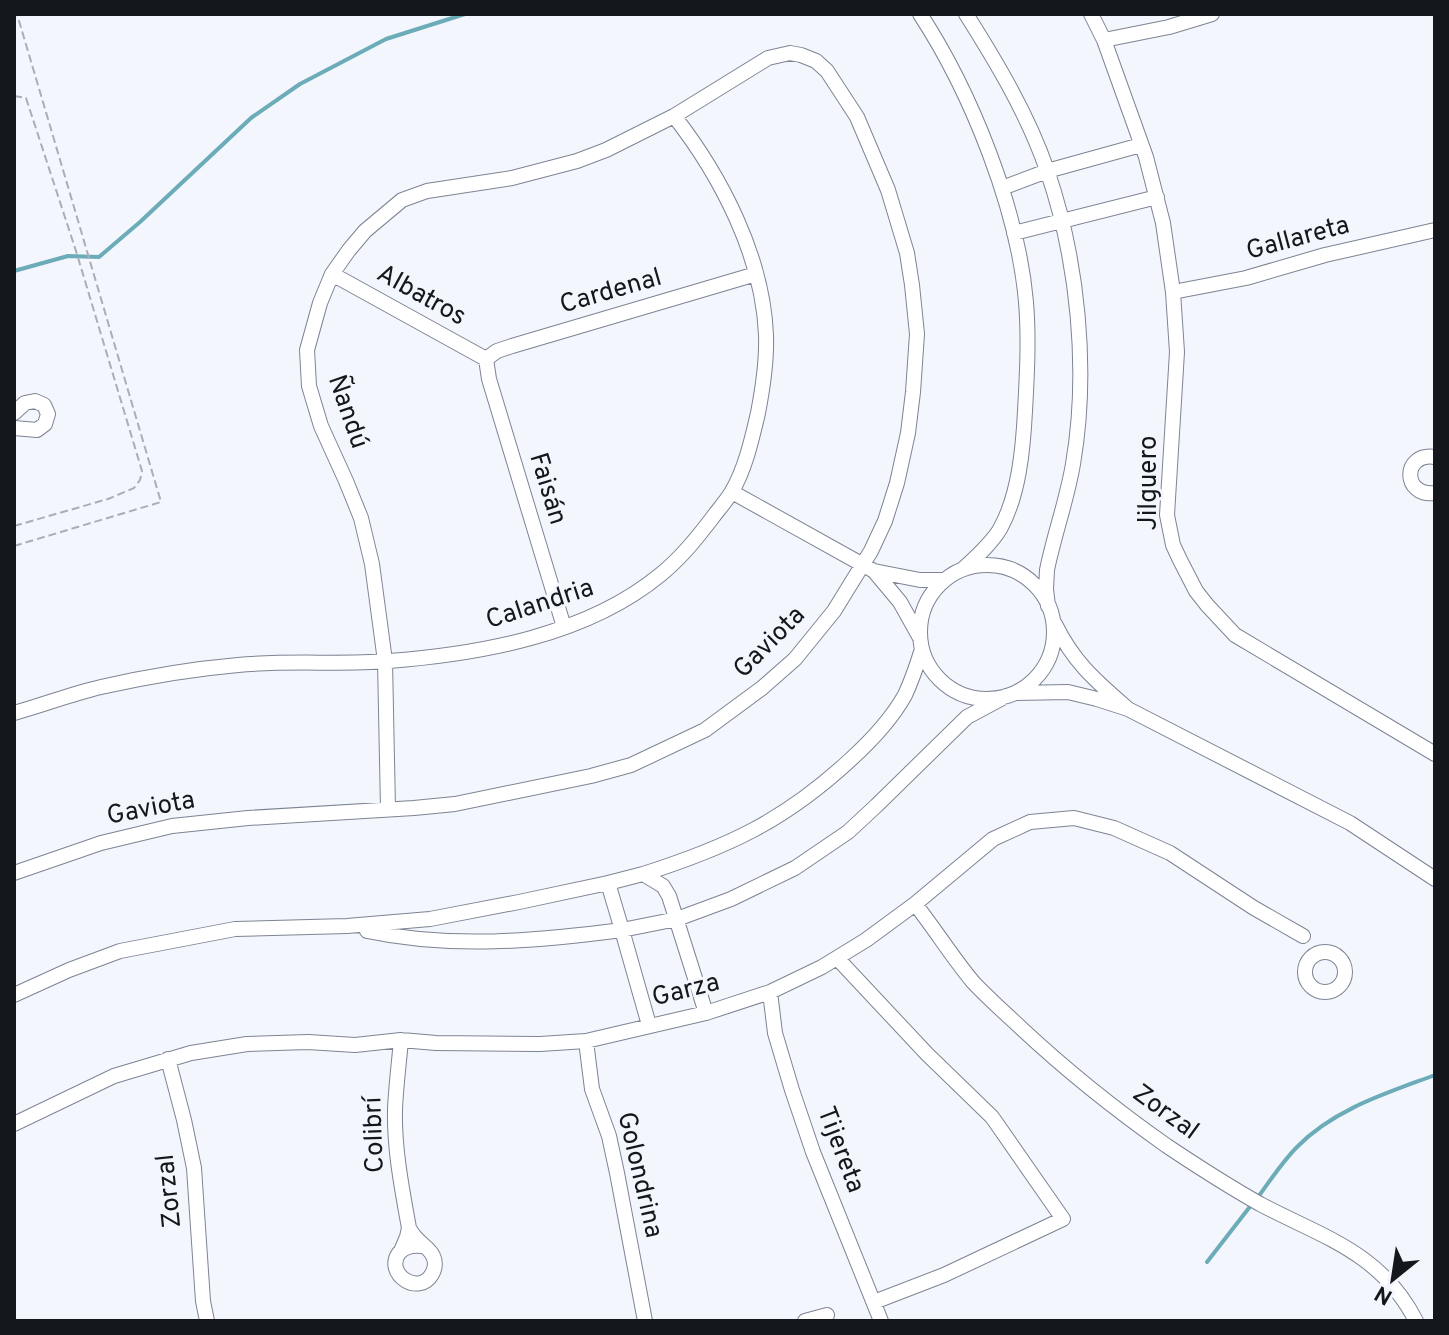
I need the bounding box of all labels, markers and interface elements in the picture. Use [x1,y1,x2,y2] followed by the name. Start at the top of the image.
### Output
[1243,209,1353,269] street label: Gallareta
[370,258,472,334] street label: Albatros
[556,262,666,322] street label: Cardenal
[319,370,376,453] street label: Ñandú
[1133,436,1166,530] street label: Jilguero
[521,449,573,529] street label: Faisán
[482,572,598,638] street label: Calandria
[727,600,813,686] street label: Gaviota
[104,784,198,834] street label: Gaviota
[649,967,723,1015] street label: Garza
[1125,1078,1205,1148] street label: Zorzal
[357,1094,393,1174] street label: Colibrí
[808,1102,872,1198] street label: Tijereta
[608,1109,670,1241] street label: Golondrina
[150,1152,190,1230] street label: Zorzal
[1353,1239,1433,1319] north arrow
[1371,1279,1398,1310] text: N

